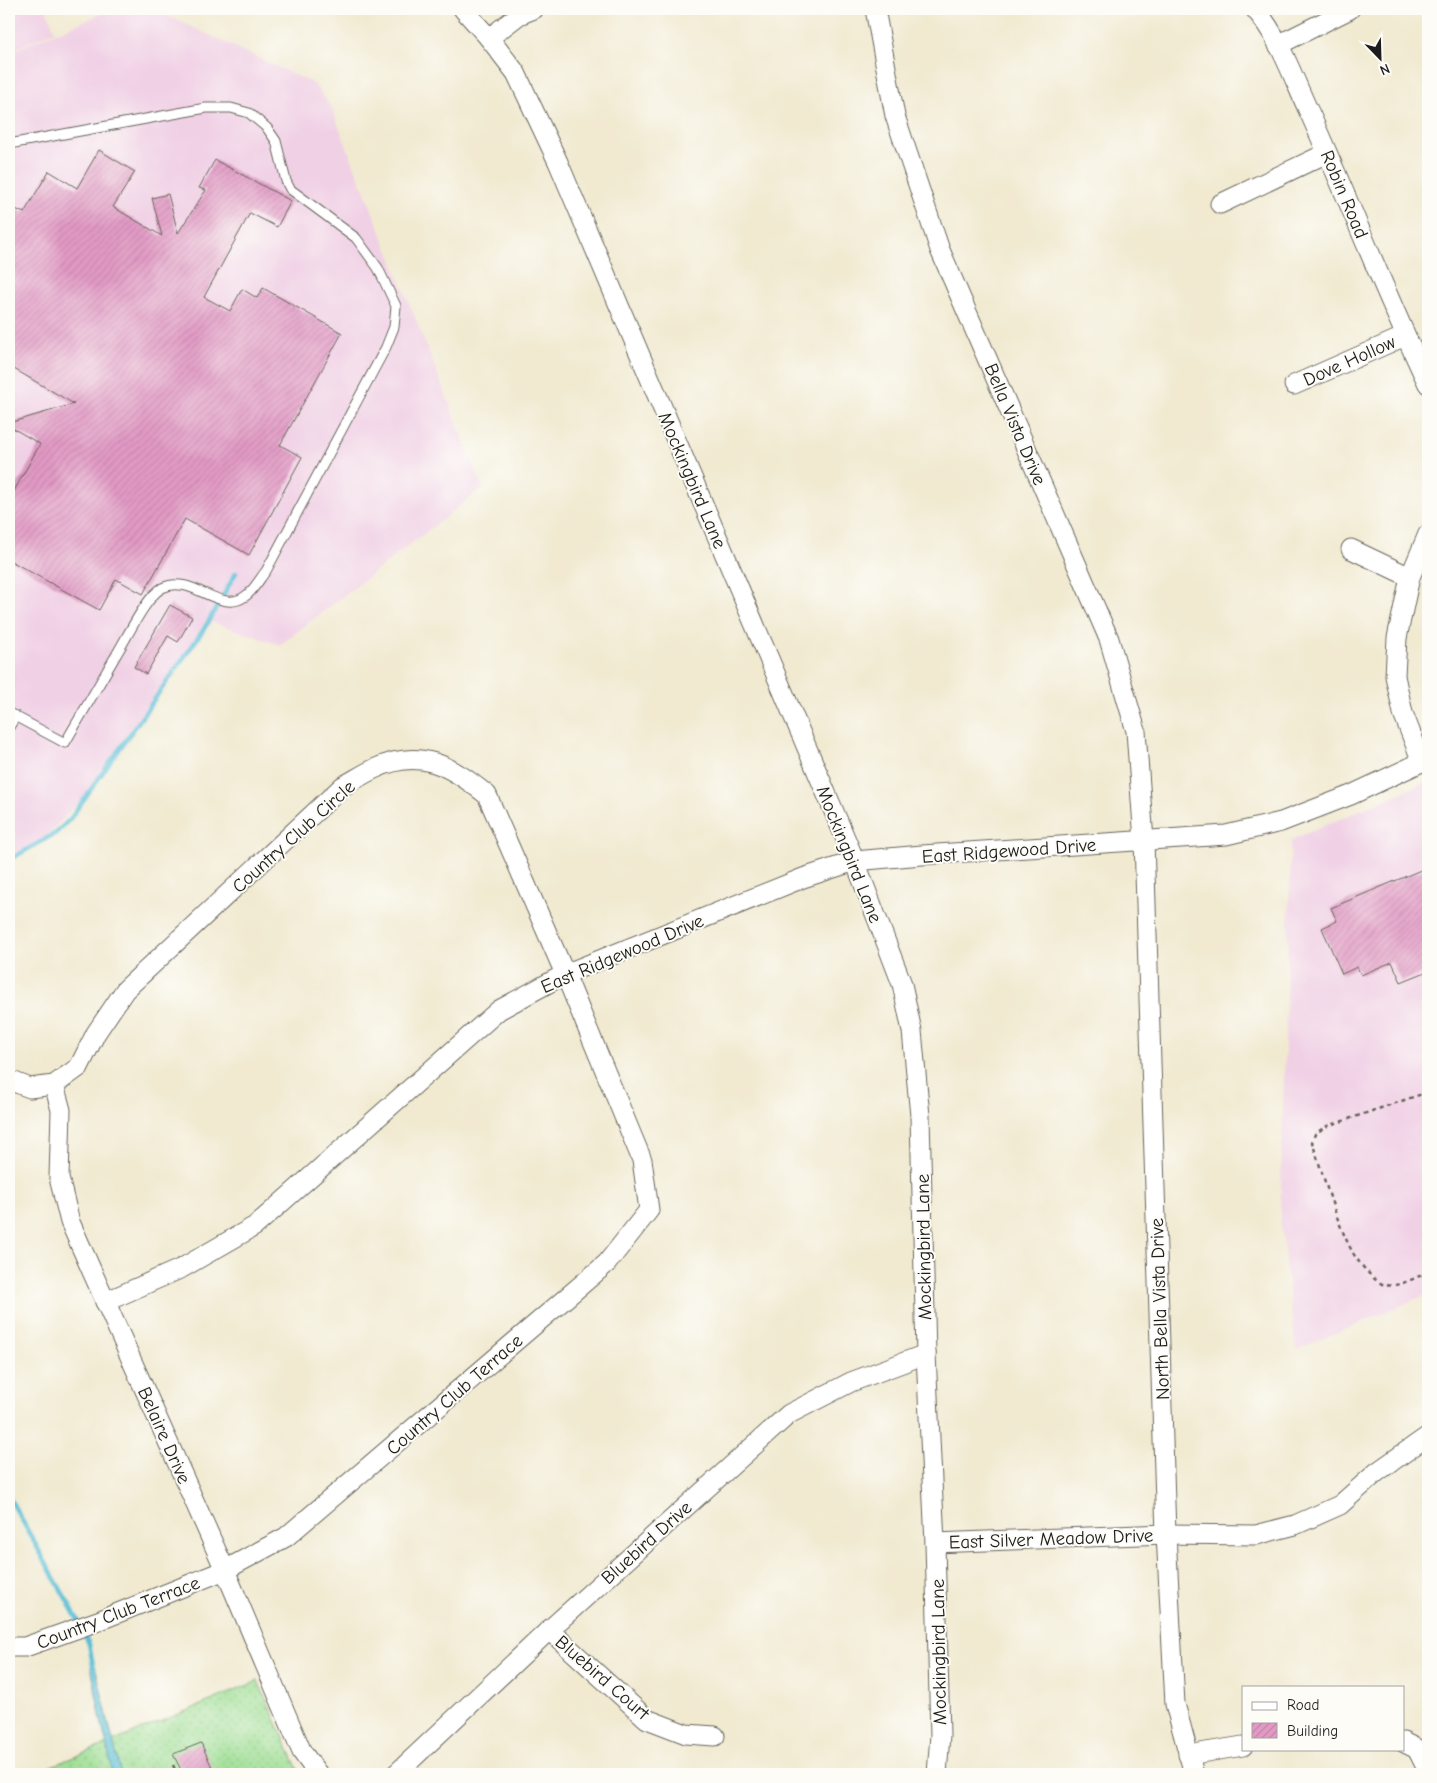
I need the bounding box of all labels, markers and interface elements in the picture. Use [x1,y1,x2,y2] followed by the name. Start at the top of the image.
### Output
[1354,32,1404,82] north arrow
[1377,60,1392,79] text: N
[1316,147,1372,242] street label: Robin Road
[1300,331,1399,391] street label: Dove Hollow
[980,360,1051,489] street label: Bella Vista Drive
[653,409,731,552] street label: Mockingbird Lane
[228,776,360,898] street label: Country Club Circle
[812,783,887,926] street label: Mockingbird Lane
[921,834,1097,868] street label: East Ridgewood Drive
[538,910,707,998] street label: East Ridgewood Drive
[912,1174,936,1320] street label: Mockingbird Lane
[1146,1218,1174,1400] street label: North Bella Vista Drive
[382,1330,527,1460] street label: Country Club Terrace
[133,1384,195,1487] street label: Belaire Drive
[597,1496,696,1589] street label: Bluebird Drive
[948,1524,1154,1554] street label: East Silver Meadow Drive
[34,1572,203,1654] street label: Country Club Terrace
[927,1579,951,1725] street label: Mockingbird Lane
[551,1631,654,1725] street label: Bluebird Court
[1242,1686,1404,1750] legend
[1287,1696,1319,1714] text: Road
[1287,1722,1338,1740] text: Building

